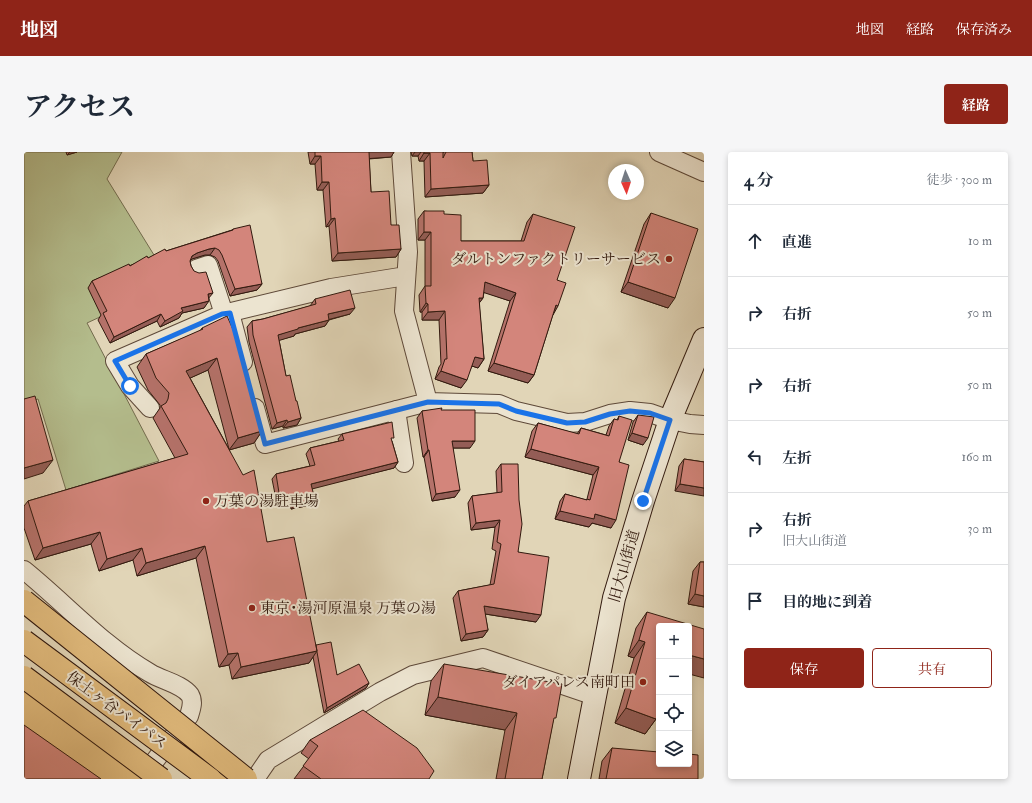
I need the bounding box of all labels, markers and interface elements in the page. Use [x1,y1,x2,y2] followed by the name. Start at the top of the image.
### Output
[20,18,58,42] text: 地図
[856,21,884,38] text: 地図
[906,21,934,38] text: 経路
[956,21,1012,38] text: 保存済み
[944,84,1008,124] button: 経路
[24,90,135,125] text: アクセス
[608,164,644,200] north arrow
[744,170,774,191] text: 4 分
[927,172,992,188] text: 徒歩 · 300 m
[744,230,766,252] icon: ahead
[782,233,812,252] text: 直進
[968,233,992,249] text: 10 m
[451,250,661,269] place label: ダルトンファクトリーサービス
[664,254,674,264] marker: ダルトンファクトリーサービス
[744,302,766,324] icon: right
[782,305,812,324] text: 右折
[967,305,992,321] text: 50 m
[744,374,766,396] icon: right
[121,377,139,395] route start
[782,377,812,396] text: 右折
[967,377,992,393] text: 50 m
[744,446,766,468] icon: left
[782,449,812,468] text: 左折
[961,449,992,465] text: 160 m
[214,492,319,511] place label: 万葉の湯駐車場
[634,492,652,510] route end
[201,496,211,506] marker: 万葉の湯駐車場
[782,511,812,530] text: 右折
[744,518,766,540] icon: right
[968,521,992,537] text: 30 m
[605,527,644,605] street label: 旧大山街道
[782,533,847,549] text: 旧大山街道
[744,590,766,612] icon: arrive
[782,593,872,612] text: 目的地に到着
[260,599,436,618] place label: 東京･湯河原温泉 万葉の湯
[247,603,257,613] marker: 東京･湯河原温泉 万葉の湯
[656,623,692,767] map controls
[656,623,692,659] button: +
[744,648,864,688] button: 保存
[872,648,992,688] button: 共有
[656,659,692,695] button: −
[63,668,171,753] street label: 保土ヶ谷バイパス
[502,673,635,692] place label: ダイアパレス南町田
[638,677,648,687] marker: ダイアパレス南町田
[656,695,692,731] button: locate
[656,731,692,767] button: layers

